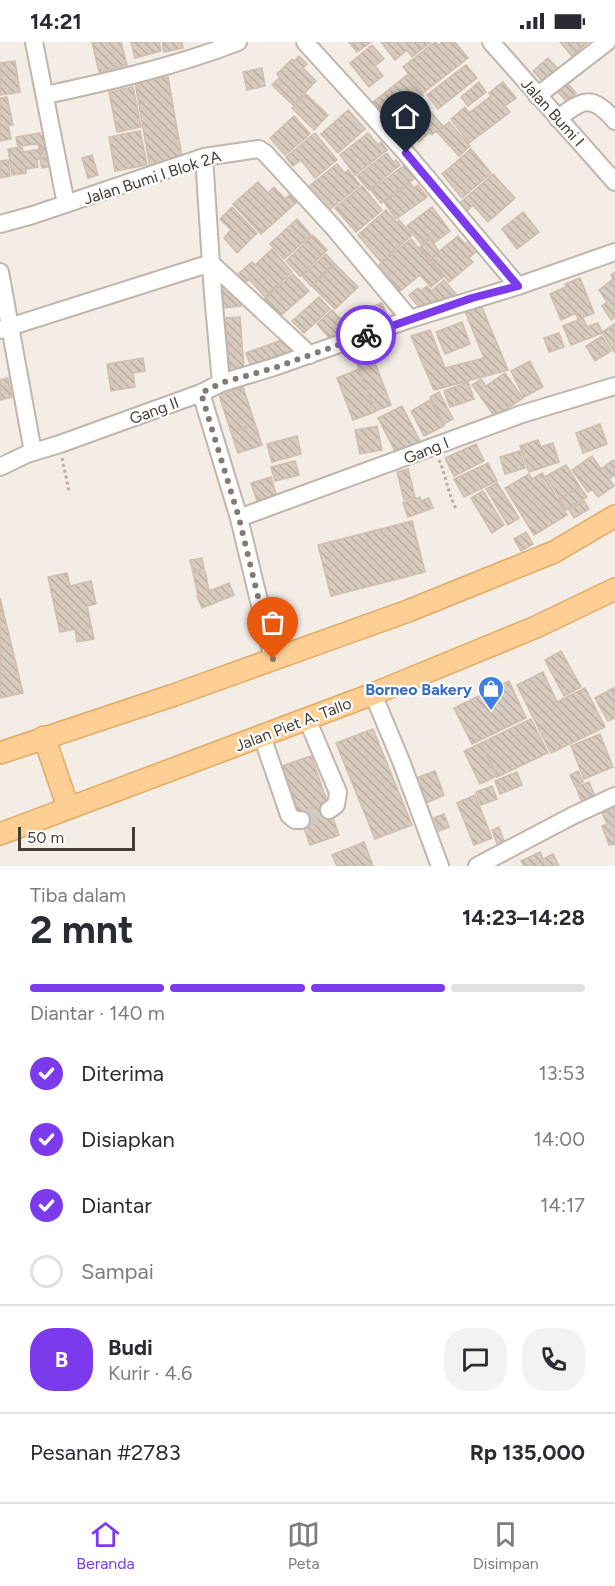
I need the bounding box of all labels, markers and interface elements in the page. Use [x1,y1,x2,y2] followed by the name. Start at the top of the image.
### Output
[30,8,82,35] text: 14:21
[517,74,588,150] street label: Jalan Bumi I
[380,91,431,153] pin
[389,100,422,133] icon: home
[81,146,223,209] street label: Jalan Bumi I Blok 2A
[336,305,396,365] courier
[350,319,383,352] icon: bike
[127,393,182,428] street label: Gang II
[401,433,452,468] street label: Gang I
[247,597,298,659] pin
[256,606,289,639] icon: bag
[476,674,506,712] shop icon: Borneo Bakery
[365,680,473,699] place label: Borneo Bakery
[232,694,354,755] street label: Jalan Piet A. Tallo
[18,824,135,851] scale bar
[27,828,64,847] text: 50 m
[30,883,126,907] text: Tiba dalam
[462,904,585,931] text: 14:23–14:28
[30,906,134,953] text: 2 mnt
[30,1001,165,1025] text: Diantar · 140 m
[30,1057,63,1090] icon: check
[81,1060,164,1087] text: Diterima
[538,1061,585,1085] text: 13:53
[30,1123,63,1156] icon: check
[81,1126,175,1153] text: Disiapkan
[534,1127,585,1151] text: 14:00
[30,1189,63,1222] icon: check
[81,1192,152,1219] text: Diantar
[540,1193,585,1217] text: 14:17
[81,1258,154,1285] text: Sampai
[444,1328,507,1391] button: chat
[522,1328,585,1391] button: phone
[108,1334,153,1361] text: Budi
[55,1346,68,1373] text: B
[108,1361,192,1385] text: Kurir · 4.6
[30,1439,181,1466] text: Pesanan #2783
[470,1439,585,1466] text: Rp 135,000
[76,1518,135,1573] tab: Beranda
[287,1518,320,1573] tab: Peta
[473,1518,539,1573] tab: Disimpan

